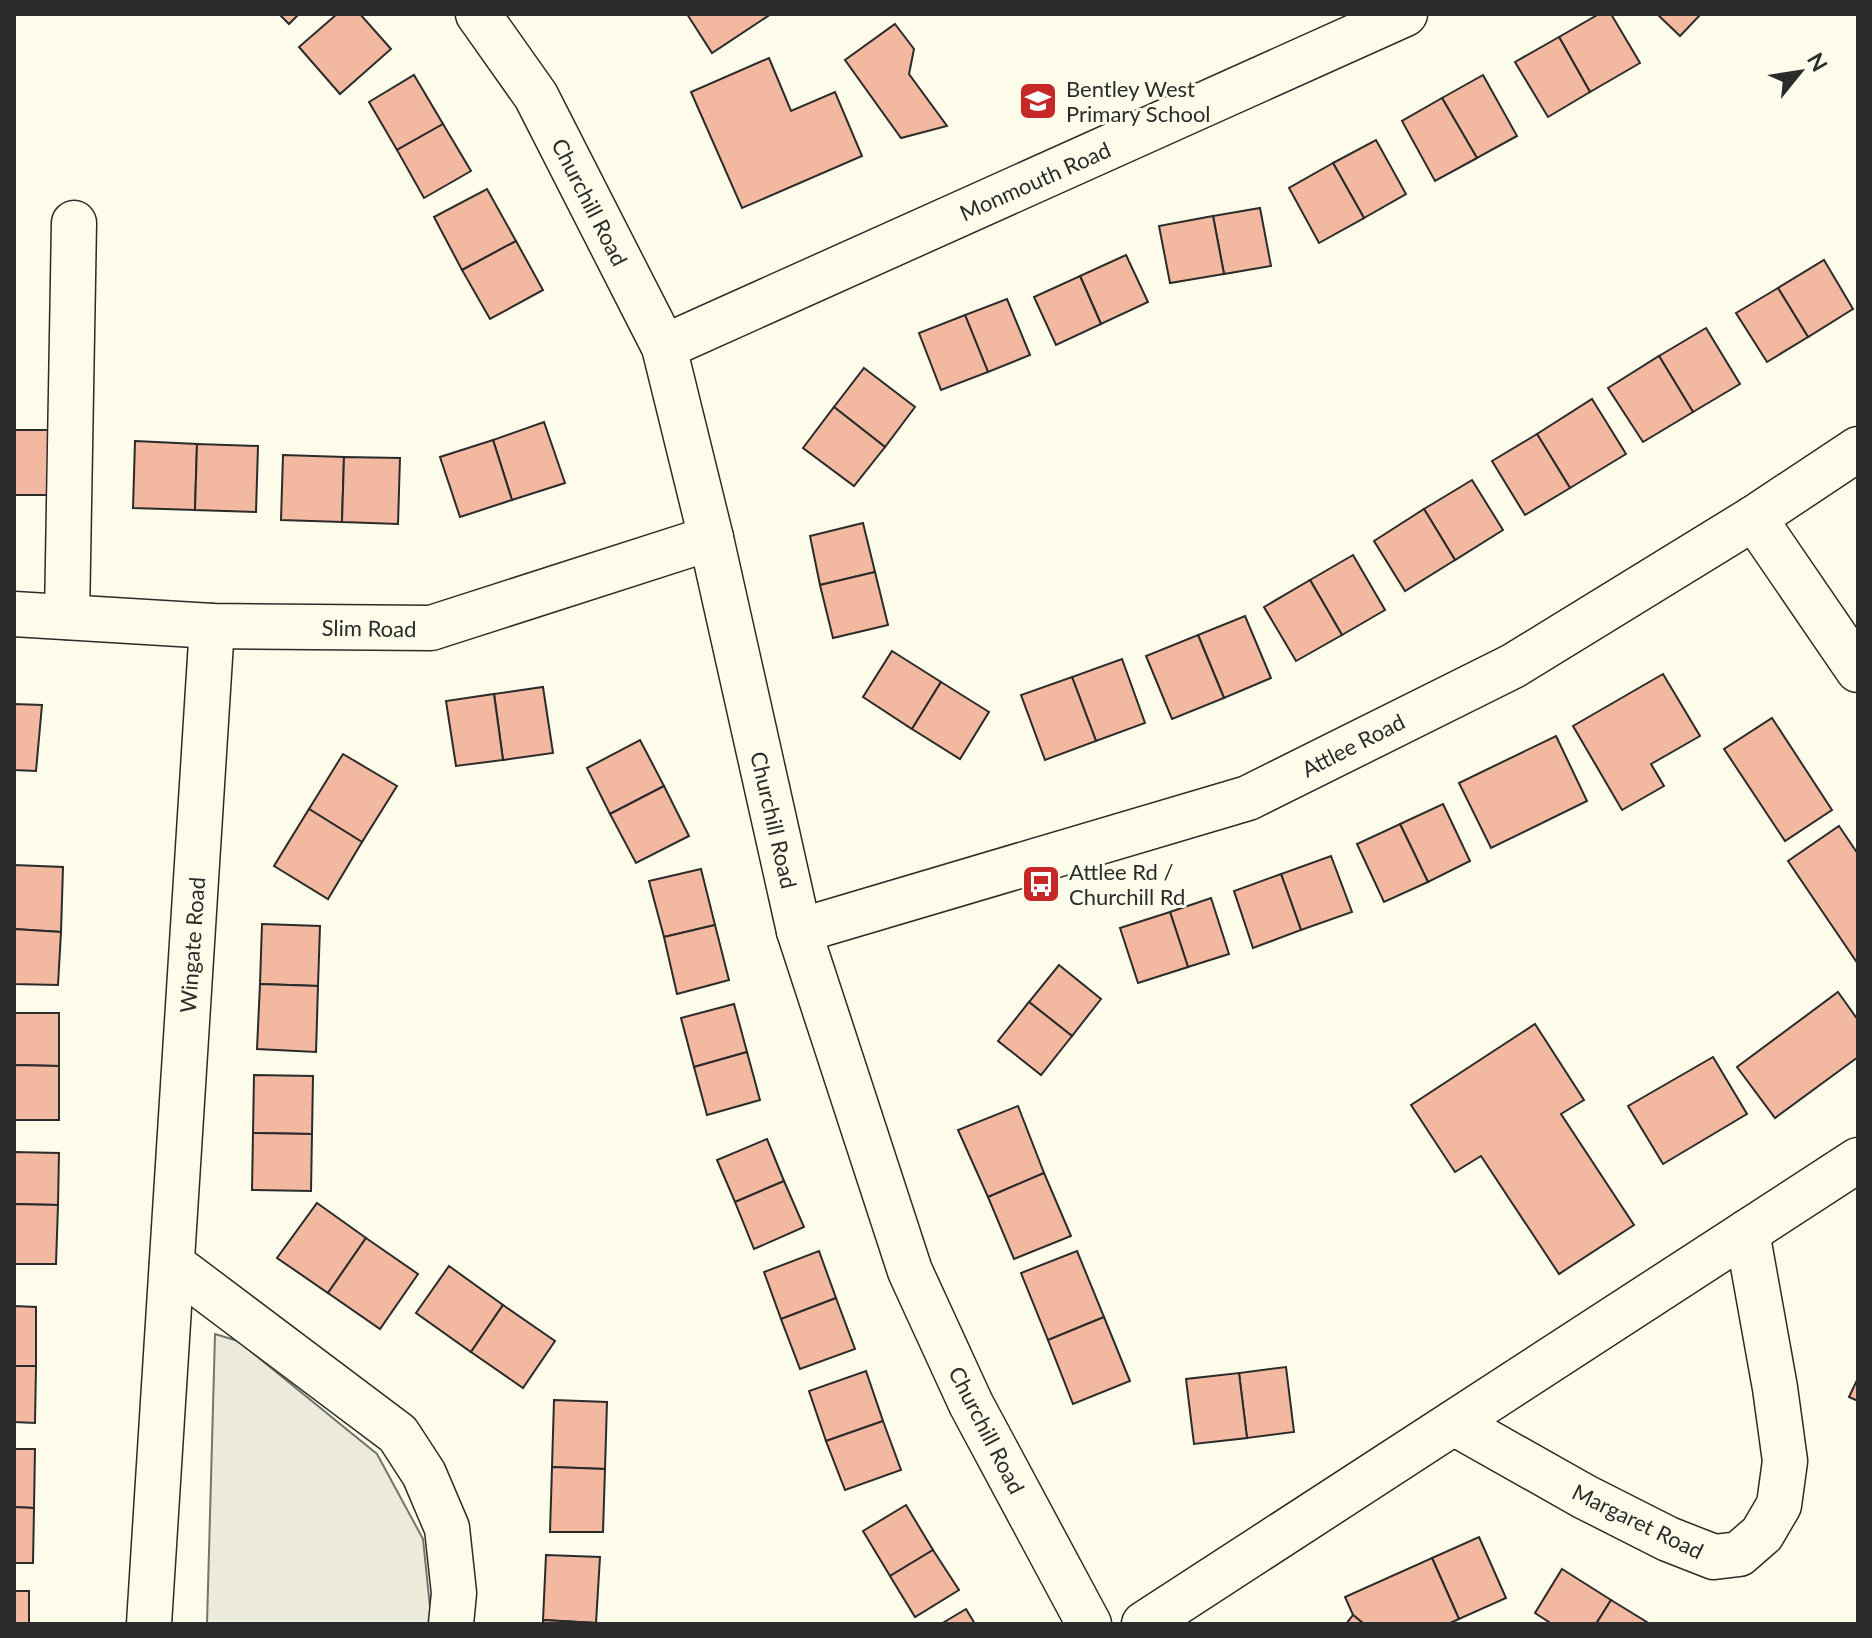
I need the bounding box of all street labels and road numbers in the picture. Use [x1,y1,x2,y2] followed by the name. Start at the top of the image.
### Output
[546,134,634,270] street label: Churchill Road
[955,136,1115,226] street label: Monmouth Road
[321,614,417,642] street label: Slim Road
[1297,708,1409,782] street label: Attlee Road
[745,749,803,891] street label: Churchill Road
[174,876,210,1014] street label: Wingate Road
[943,1362,1031,1498] street label: Churchill Road
[1568,1478,1708,1564] street label: Margaret Road

